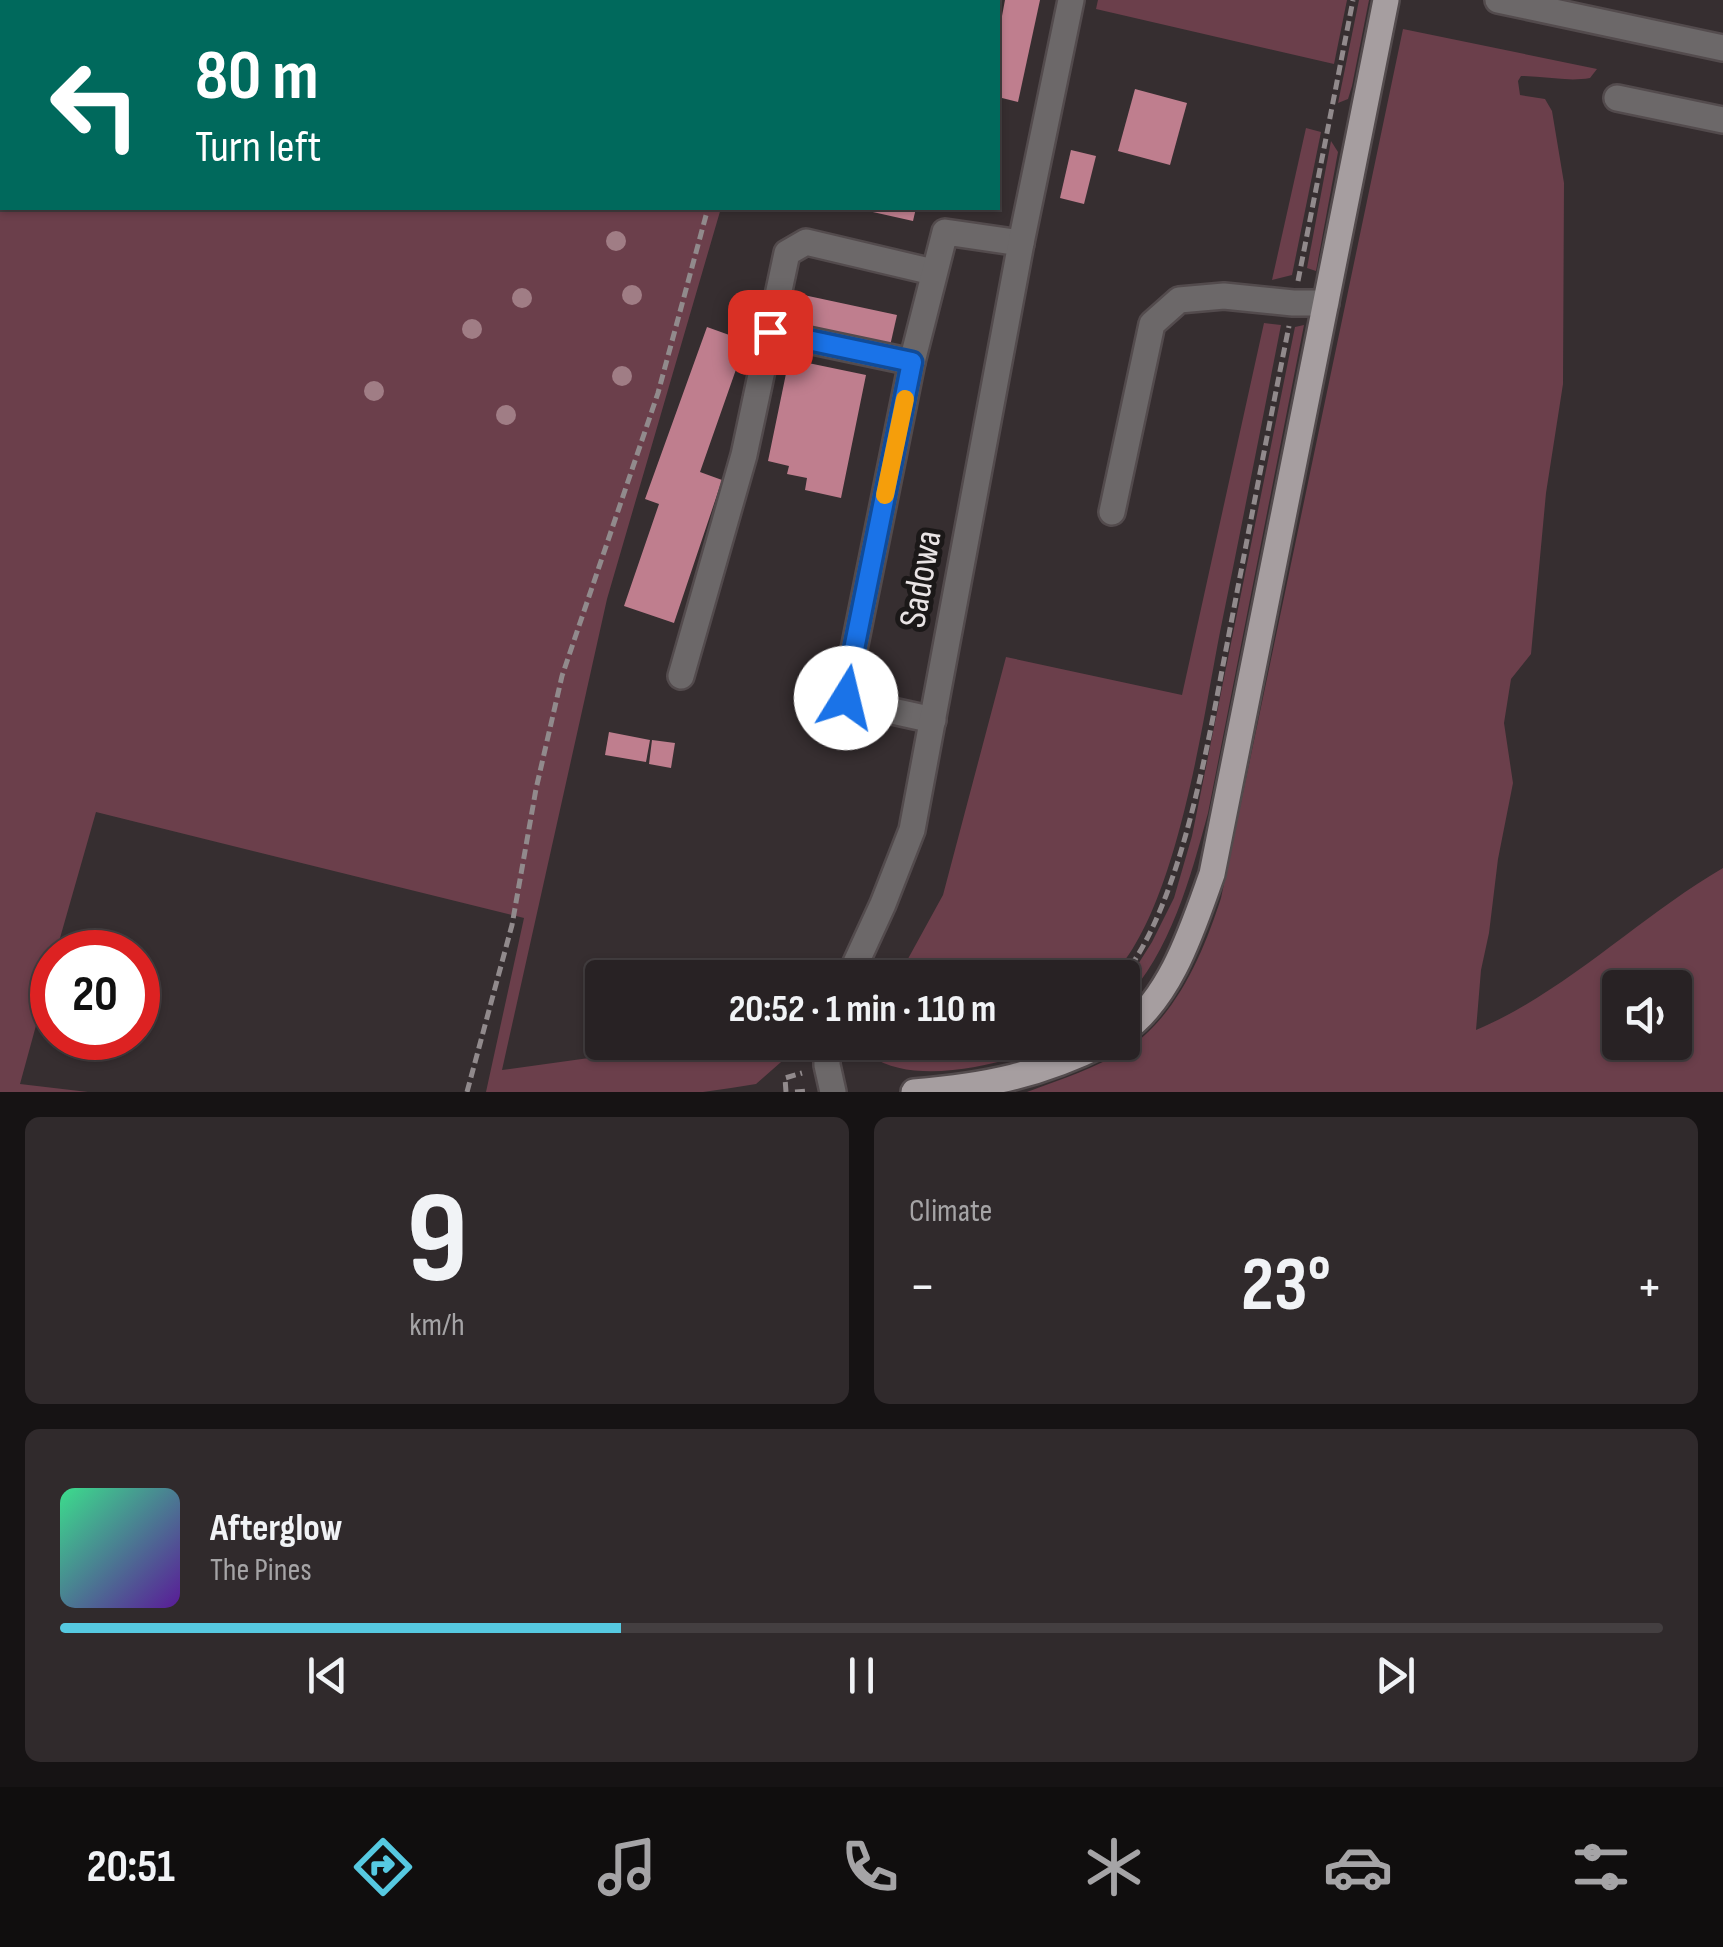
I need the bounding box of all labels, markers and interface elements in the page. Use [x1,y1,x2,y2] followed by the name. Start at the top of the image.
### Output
[195,35,319,119] text: 80 m
[30,40,160,170] icon: left
[195,120,321,175] text: Turn left
[728,290,813,375] pin
[743,305,798,360] icon: arrive
[890,527,952,631] street label: Sadowa
[794,646,898,750] position arrow
[30,930,160,1060] speed limit sign: 20
[1602,970,1692,1060] map controls
[1602,970,1692,1060] button: sound
[729,987,996,1032] text: 20:52 · 1 min · 110 m
[406,1163,468,1319] text: 9
[909,1192,992,1231] text: Climate
[1241,1241,1331,1332] text: 23°
[909,1254,936,1321] text: −
[1636,1254,1663,1321] text: +
[409,1306,465,1345] text: km/h
[210,1506,343,1551] text: Afterglow
[210,1551,312,1590] text: The Pines
[300,1648,355,1703] icon: previous
[834,1648,889,1703] icon: pause
[1368,1648,1423,1703] icon: next
[348,1832,418,1902] icon: directions
[592,1832,662,1902] icon: music
[835,1832,905,1902] icon: phone
[1079,1832,1149,1902] icon: climate
[1323,1832,1393,1902] icon: car
[1566,1832,1636,1902] icon: filters
[87,1840,175,1895] text: 20:51

